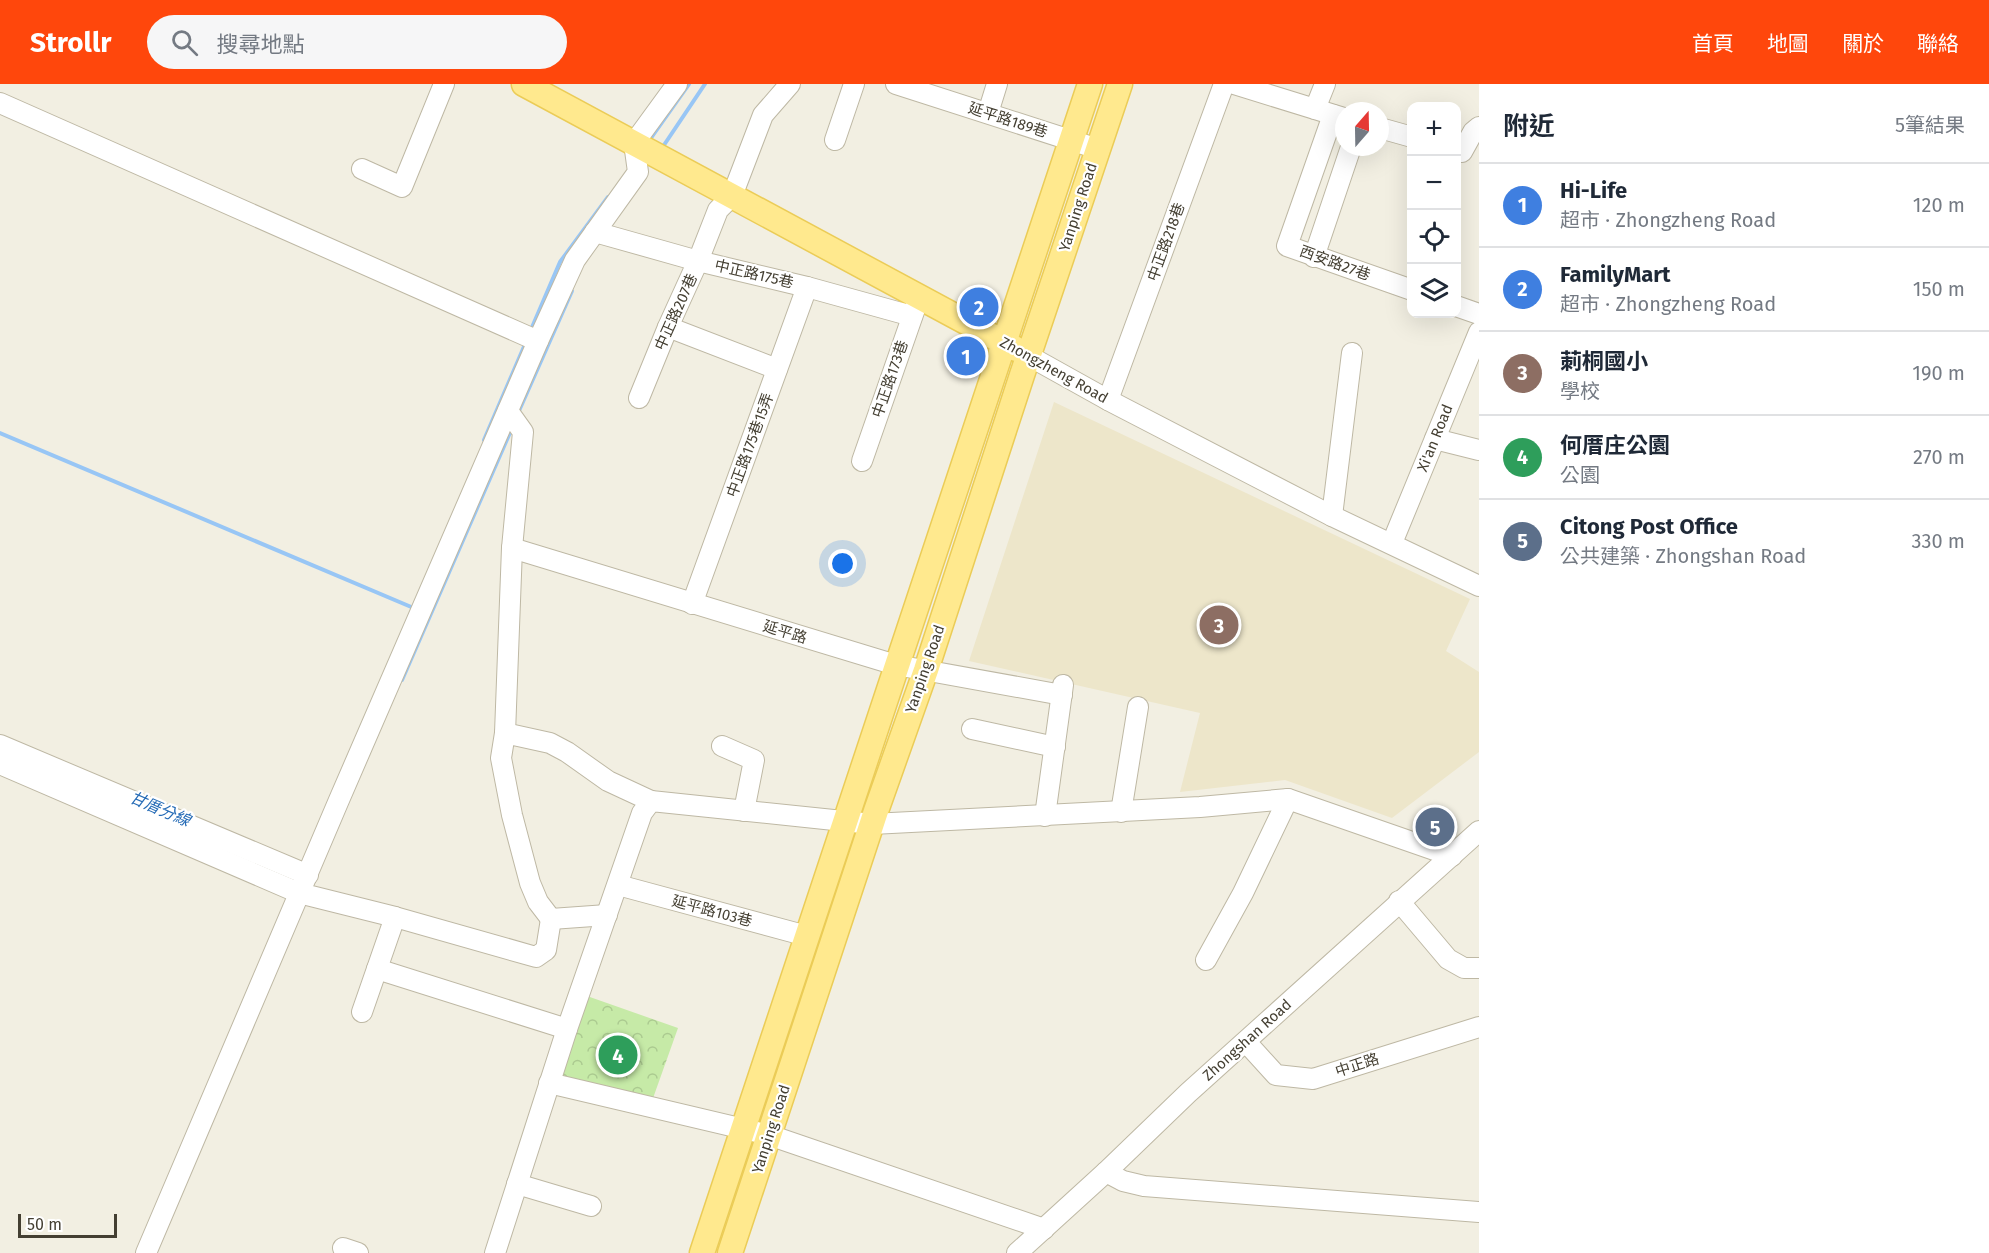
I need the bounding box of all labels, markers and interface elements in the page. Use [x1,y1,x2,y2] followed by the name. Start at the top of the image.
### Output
[147,15,567,69] search box
[30,26,111,59] text: Strollr
[168,26,201,59] icon: search
[216,31,304,58] text: 搜尋地點
[1692,31,1734,57] text: 首頁
[1767,31,1809,57] text: 地圖
[1842,31,1884,57] text: 關於
[1917,31,1959,57] text: 聯絡
[966,99,1050,141] street label: 延平路189巷
[1335,102,1389,156] north arrow
[1407,102,1461,318] map controls
[1407,102,1461,156] button: +
[1503,111,1555,142] text: 附近
[1895,113,1965,137] text: 5筆結果
[1407,156,1461,210] button: −
[1055,160,1101,254] street label: Yanping Road
[1560,177,1627,204] text: Hi-Life
[1518,193,1527,217] text: 1
[1913,193,1965,217] text: 120 m
[1144,200,1188,284] street label: 中正路218巷
[1560,208,1776,232] text: 超市 · Zhongzheng Road
[1407,210,1461,264] button: locate
[1297,242,1373,284] street label: 西安路27巷
[713,256,795,292] street label: 中正路175巷
[1560,261,1671,288] text: FamilyMart
[1407,264,1461,318] button: layers
[651,271,701,353] street label: 中正路207巷
[1517,277,1528,301] text: 2
[1913,277,1965,301] text: 150 m
[960,284,998,330] pin: 2
[1560,292,1776,316] text: 超市 · Zhongzheng Road
[997,333,1111,407] street label: Zhongzheng Road
[946,334,986,378] pin: 1
[868,338,912,420] street label: 中正路173巷
[1560,348,1648,375] text: 莿桐國小
[1517,361,1528,385] text: 3
[1912,361,1965,385] text: 190 m
[1560,379,1600,403] text: 學校
[723,390,777,500] street label: 中正路175巷15弄
[1413,402,1457,474] street label: Xi'an Road
[1560,432,1670,459] text: 何厝庄公園
[1517,445,1528,469] text: 4
[1913,445,1965,469] text: 270 m
[1560,463,1600,487] text: 公園
[1560,513,1738,540] text: Citong Post Office
[1517,529,1528,553] text: 5
[1911,529,1965,553] text: 330 m
[1560,544,1806,568] text: 公共建築 · Zhongshan Road
[828,549,857,578] your location
[1200,602,1238,648] pin: 3
[761,617,809,647] street label: 延平路
[901,622,949,716] street label: Yanping Road
[127,788,195,831] water label: 甘厝分線
[1416,804,1454,850] pin: 5
[670,892,754,930] street label: 延平路103巷
[1199,995,1295,1085] street label: Zhongshan Road
[598,1032,638,1078] pin: 4
[1333,1049,1381,1081] street label: 中正路
[748,1082,794,1176] street label: Yanping Road
[18,1211,117,1238] scale bar
[27,1215,62,1234] text: 50 m

